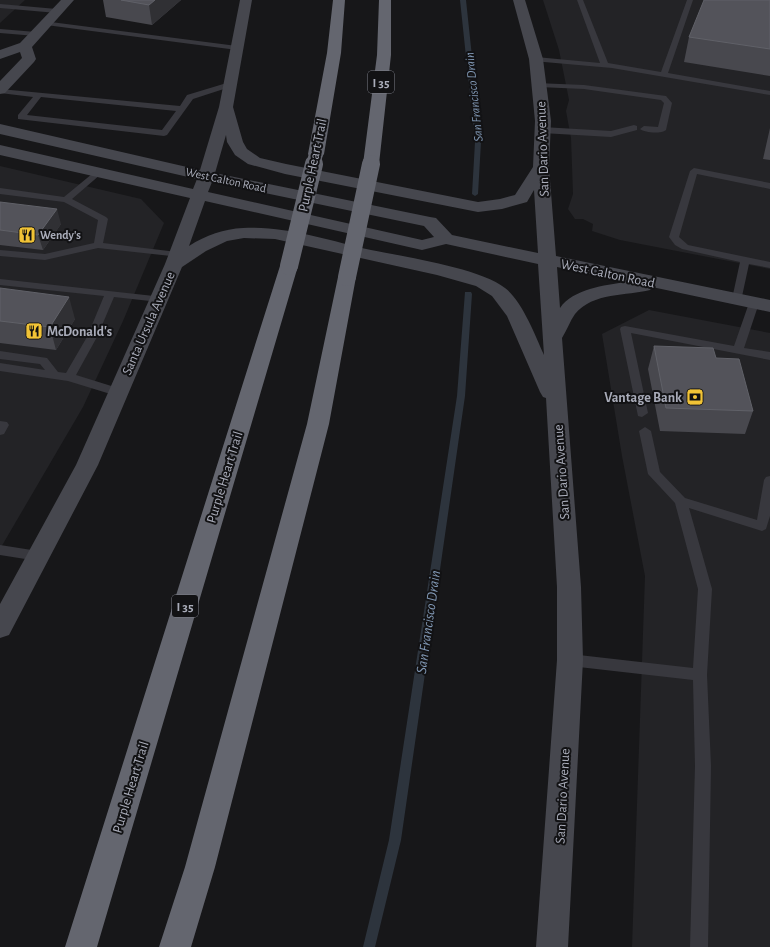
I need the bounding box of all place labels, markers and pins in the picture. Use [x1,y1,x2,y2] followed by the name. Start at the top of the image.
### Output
[17,225,37,245] restaurant icon: Wendy's
[40,229,81,242] place label: Wendy's
[24,321,44,341] restaurant icon: McDonald's
[47,325,112,339] place label: McDonald's
[685,387,705,407] bank icon: Vantage Bank
[604,391,682,405] place label: Vantage Bank

